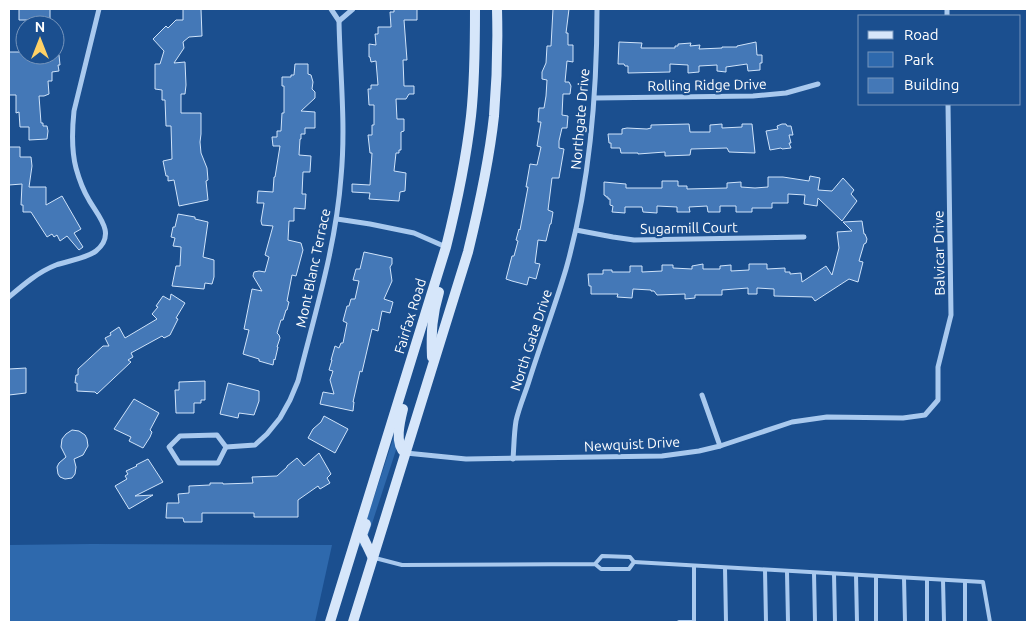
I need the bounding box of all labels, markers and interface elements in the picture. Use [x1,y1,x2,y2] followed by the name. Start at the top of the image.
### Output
[15,15,65,65] north arrow
[858,15,1021,105] legend
[35,19,45,35] text: N
[904,26,939,43] text: Road
[904,51,934,68] text: Park
[568,68,592,170] street label: Northgate Drive
[647,76,767,94] street label: Rolling Ridge Drive
[904,76,959,93] text: Building
[293,207,333,329] street label: Mont Blanc Terrace
[930,210,948,296] street label: Balvicar Drive
[640,219,738,237] street label: Sugarmill Court
[391,276,429,356] street label: Fairfax Road
[507,287,555,393] street label: North Gate Drive
[584,433,680,455] street label: Newquist Drive

